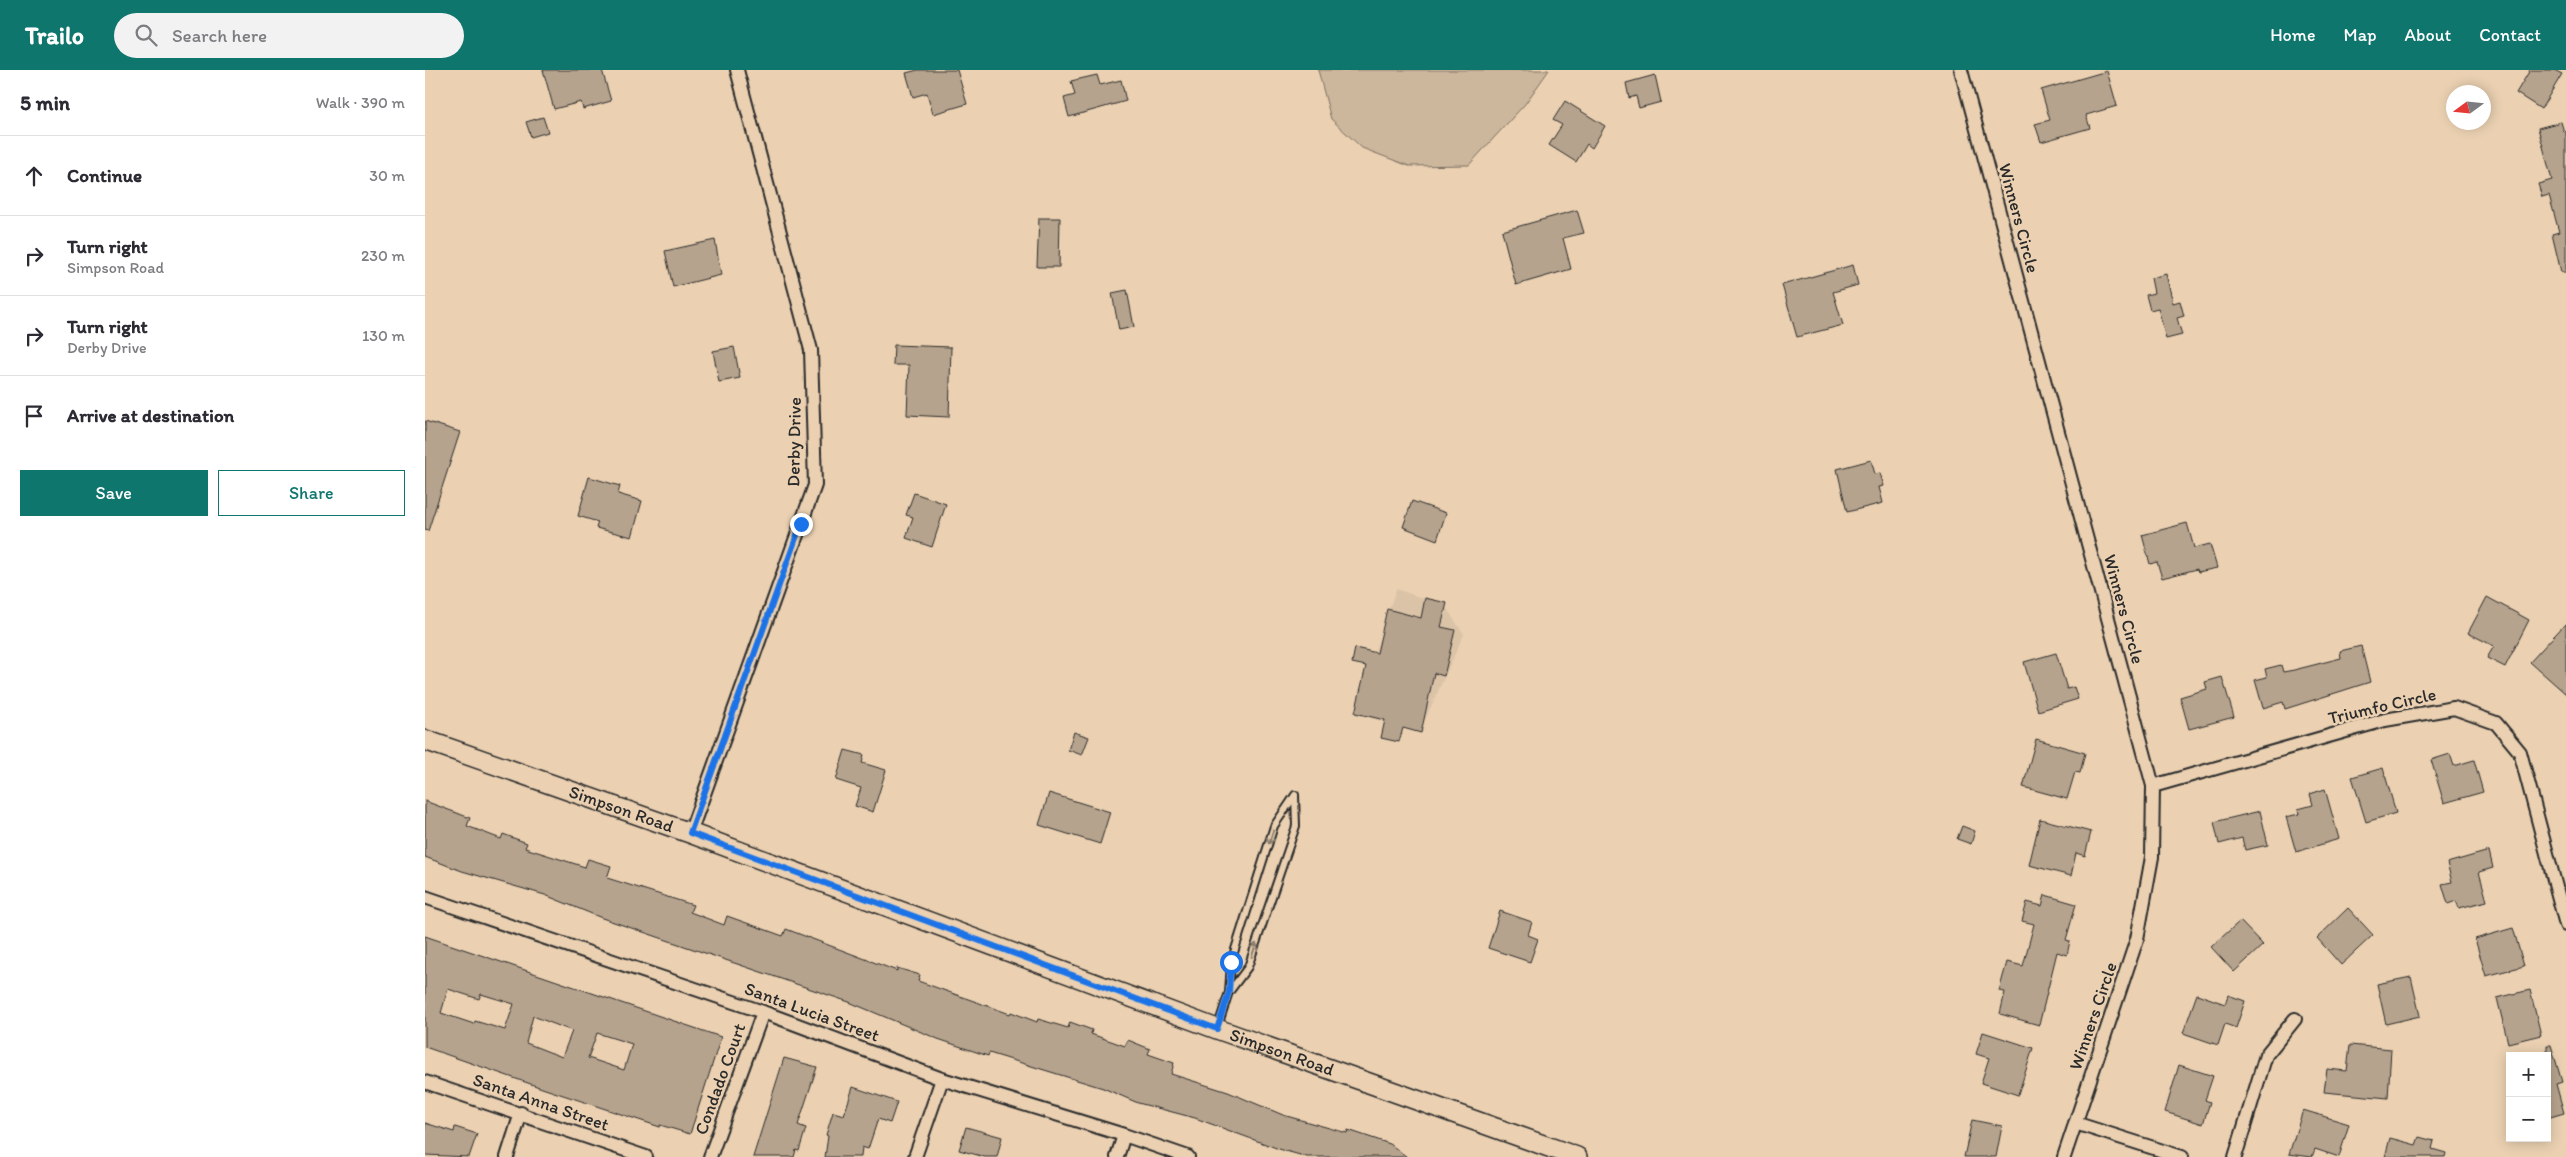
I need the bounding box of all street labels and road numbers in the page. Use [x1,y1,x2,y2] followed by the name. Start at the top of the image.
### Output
[1994,161,2044,275] street label: Winners Circle
[782,397,806,487] street label: Derby Drive
[2099,552,2149,666] street label: Winners Circle
[2326,683,2438,729] street label: Triumfo Circle
[566,780,677,837] street label: Simpson Road
[2064,959,2122,1073] street label: Winners Circle
[741,977,883,1047] street label: Santa Lucia Street
[690,1020,750,1138] street label: Condado Court
[1227,1023,1337,1081] street label: Simpson Road
[470,1068,612,1136] street label: Santa Anna Street

